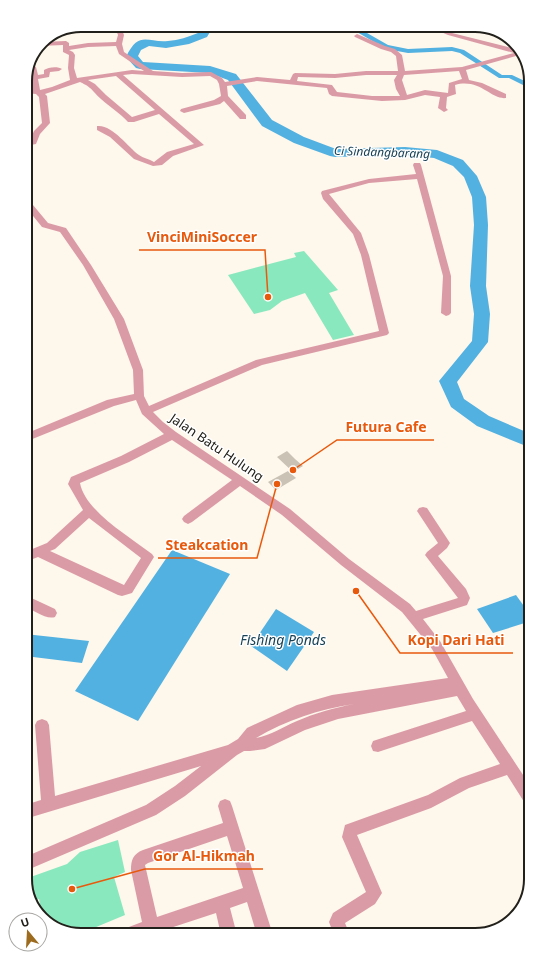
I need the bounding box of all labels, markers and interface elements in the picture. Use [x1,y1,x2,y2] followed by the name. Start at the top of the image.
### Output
[334,142,430,162] water label: Ci Sindangbarang
[139,224,265,250] callout: VinciMiniSoccer
[147,227,258,246] text: VinciMiniSoccer
[165,408,268,485] street label: Jalan Batu Hulung
[337,414,434,440] callout: Futura Cafe
[345,417,427,436] text: Futura Cafe
[158,532,257,558] callout: Steakcation
[166,535,248,554] text: Steakcation
[400,627,513,653] callout: Kopi Dari Hati
[240,630,326,649] water label: Fishing Ponds
[408,630,504,649] text: Kopi Dari Hati
[145,843,263,869] callout: Gor Al-Hikmah
[153,846,255,865] text: Gor Al-Hikmah
[8,912,48,952] north arrow
[18,914,31,930] text: U

